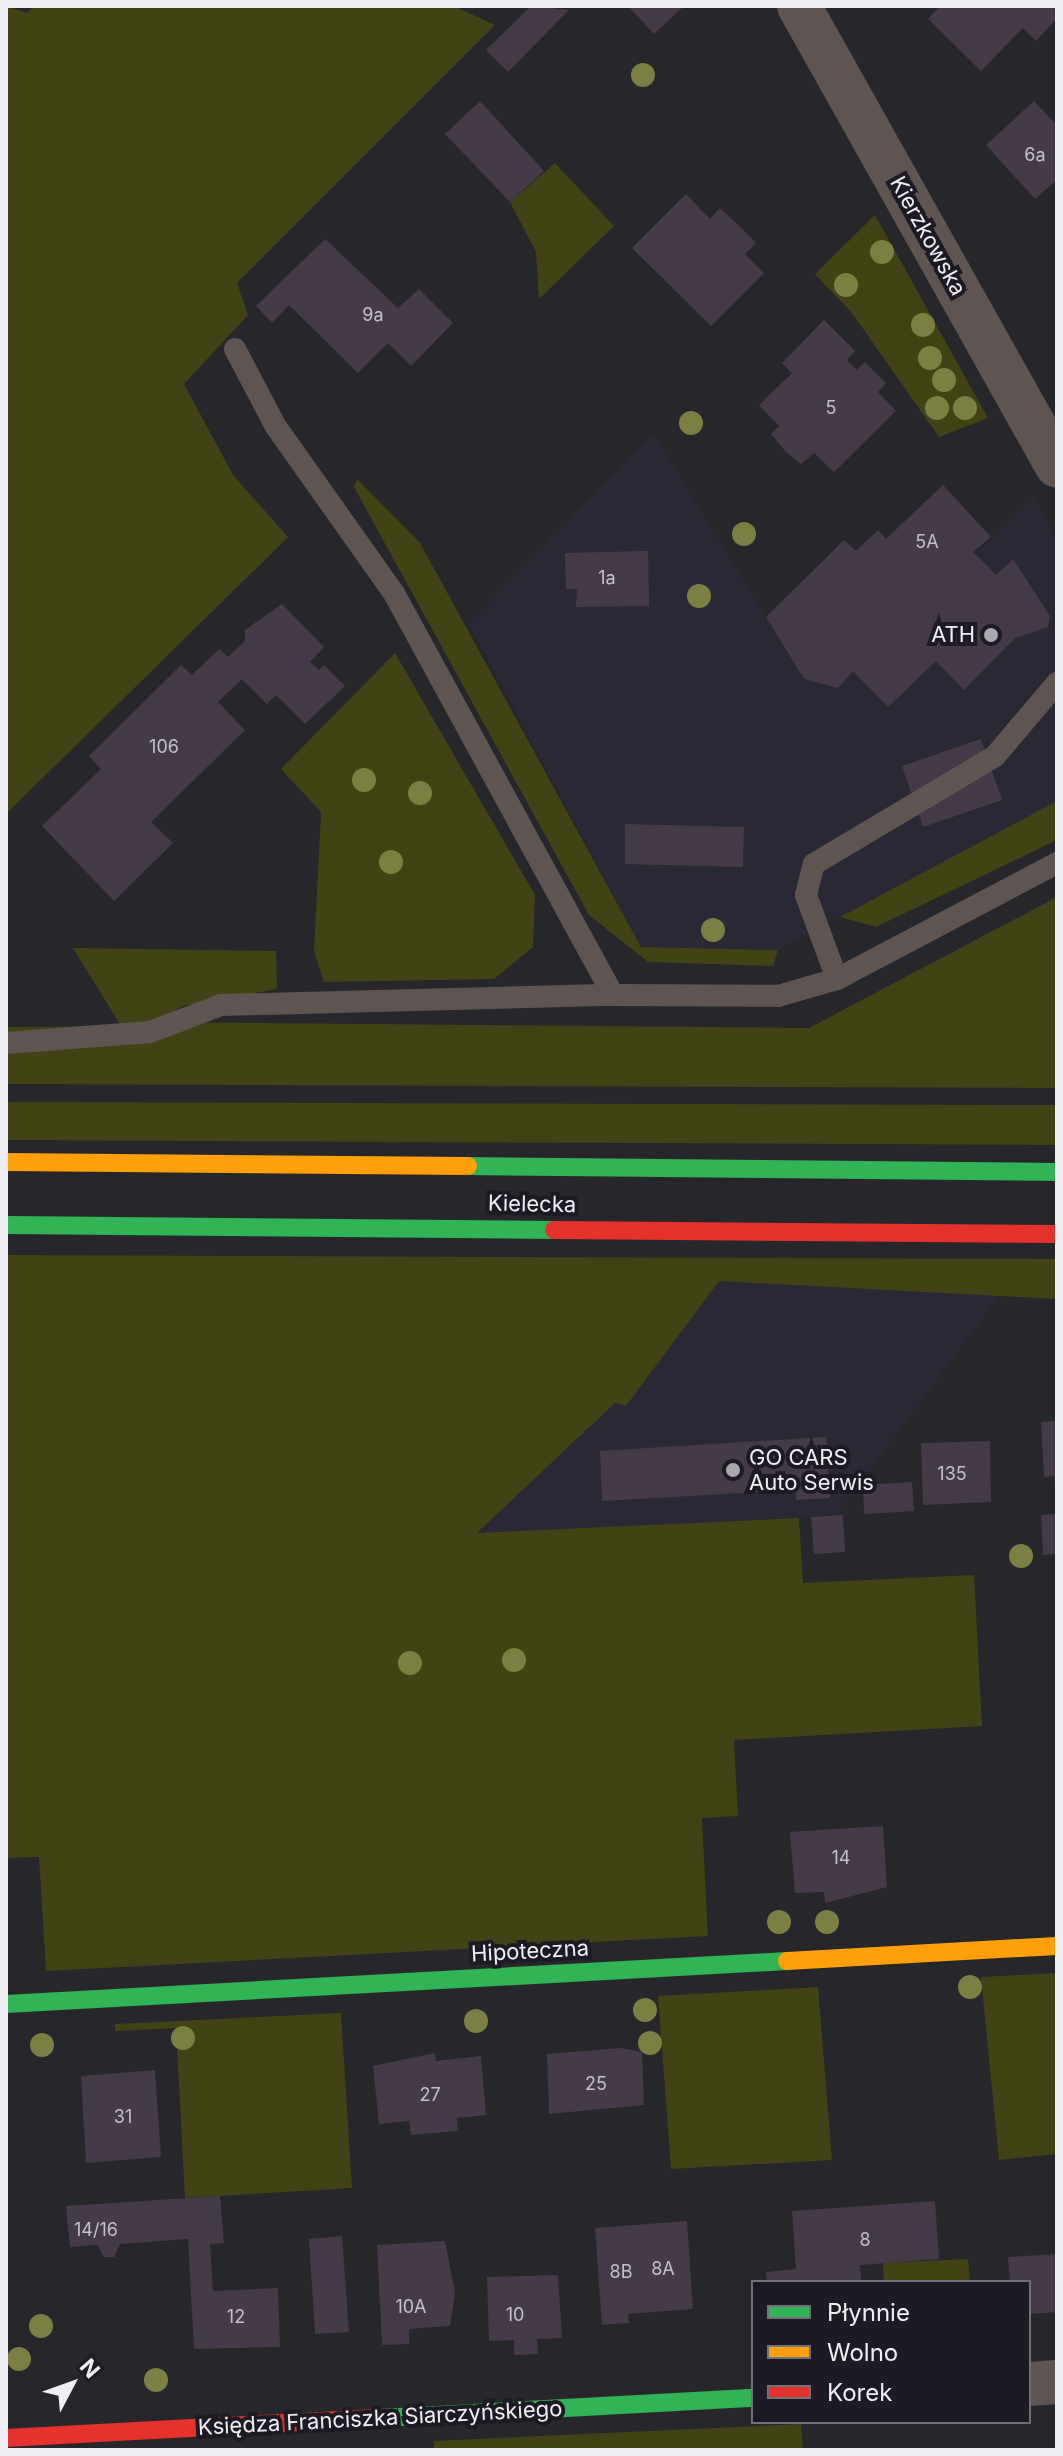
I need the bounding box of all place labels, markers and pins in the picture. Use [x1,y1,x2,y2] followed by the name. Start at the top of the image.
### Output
[931,622,975,648] place label: ATH
[982,626,1000,644] marker: ATH
[749,1444,874,1496] place label: GO CARS Auto Serwis
[724,1461,742,1479] marker: GO CARS Auto Serwis

